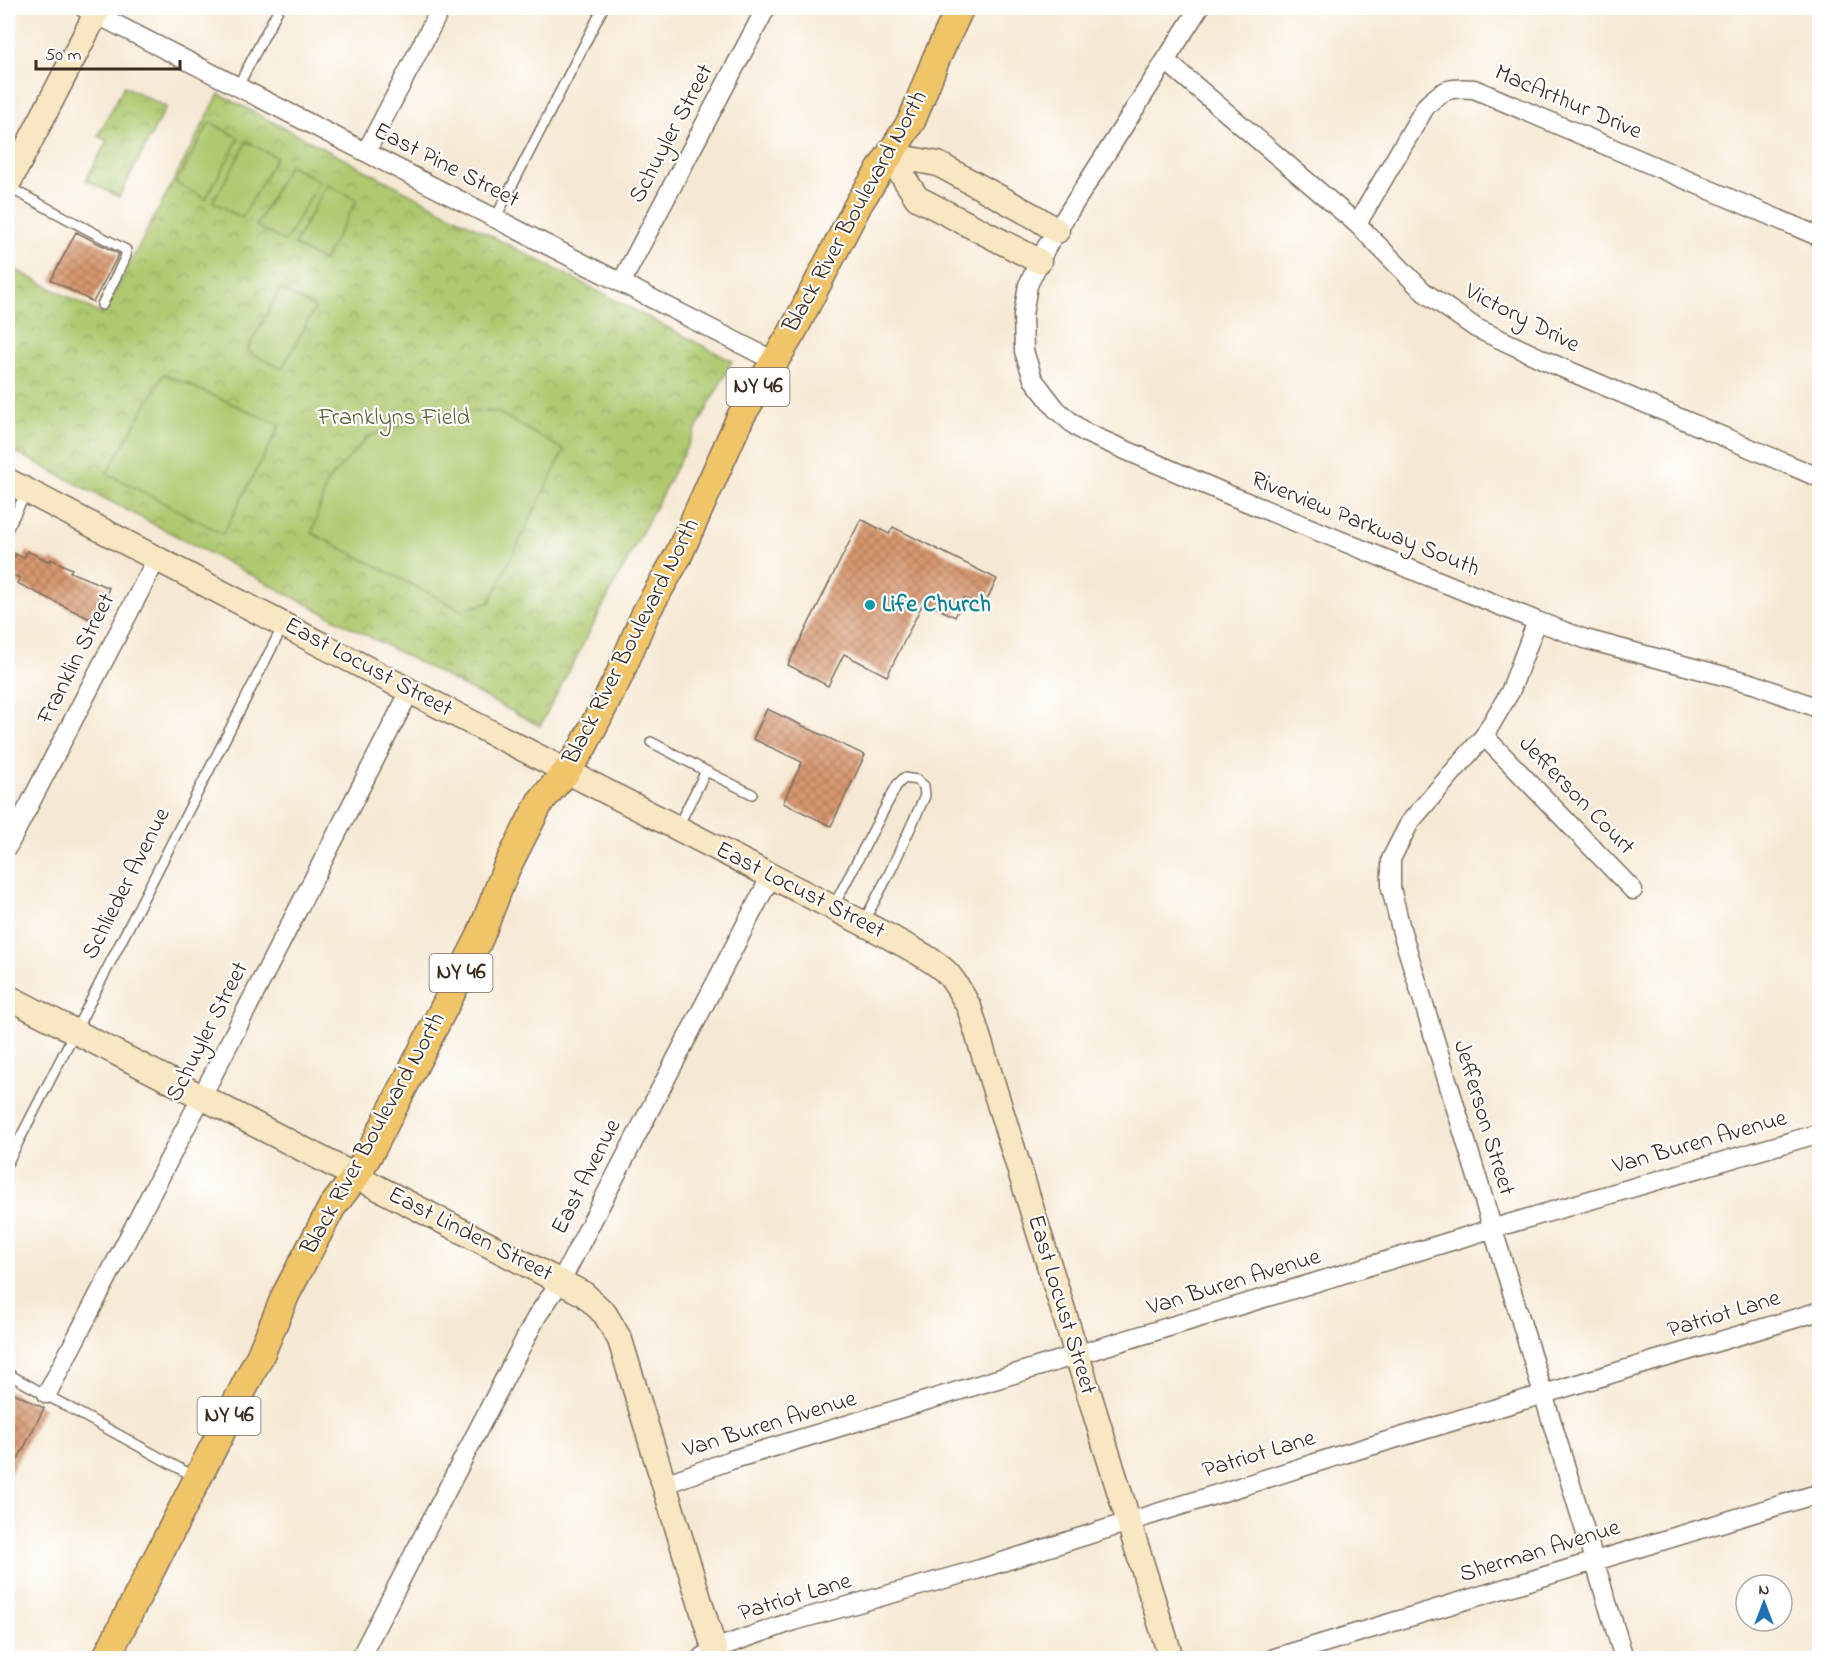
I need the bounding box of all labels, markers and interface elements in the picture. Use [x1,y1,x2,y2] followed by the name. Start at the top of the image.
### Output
[36,33,180,71] scale bar
[45,43,82,69] text: 50 m
[1489,56,1647,150] street label: MacArthur Drive
[621,58,724,210] street label: Schuyler Street
[774,84,937,341] street label: Black River Boulevard North
[367,114,525,218] street label: East Pine Street
[1457,275,1586,364] street label: Victory Drive
[726,368,789,406] road number: NY 46
[317,401,470,437] park label: Franklyns Field
[1245,463,1485,588] street label: Riverview Parkway South
[554,513,709,772] street label: Black River Boulevard North
[28,587,125,732] street label: Franklin Street
[882,588,991,623] place label: Life Church
[863,598,877,612] marker: Life Church
[278,609,458,727] street label: East Locust Street
[1509,728,1643,864] street label: Jefferson Court
[74,802,180,966] street label: Schlieder Avenue
[709,833,891,949] street label: East Locust Street
[430,954,492,992] road number: NY 46
[158,956,259,1109] street label: Schuyler Street
[292,1006,455,1263] street label: Black River Boulevard North
[1443,1036,1523,1200] street label: Jefferson Street
[1608,1101,1791,1185] street label: Van Buren Avenue
[543,1113,631,1241] street label: East Avenue
[381,1178,559,1292] street label: East Linden Street
[1017,1211,1105,1399] street label: East Locust Street
[1142,1240,1325,1326] street label: Van Buren Avenue
[1663,1281,1785,1349] street label: Patriot Lane
[678,1382,861,1468] street label: Van Buren Avenue
[198,1397,260,1435] road number: NY 46
[1198,1421,1320,1489] street label: Patriot Lane
[1455,1511,1625,1593] street label: Sherman Avenue
[734,1564,856,1632] street label: Patriot Lane
[1734,1573,1794,1633] north arrow
[1759,1578,1770,1602] text: N

